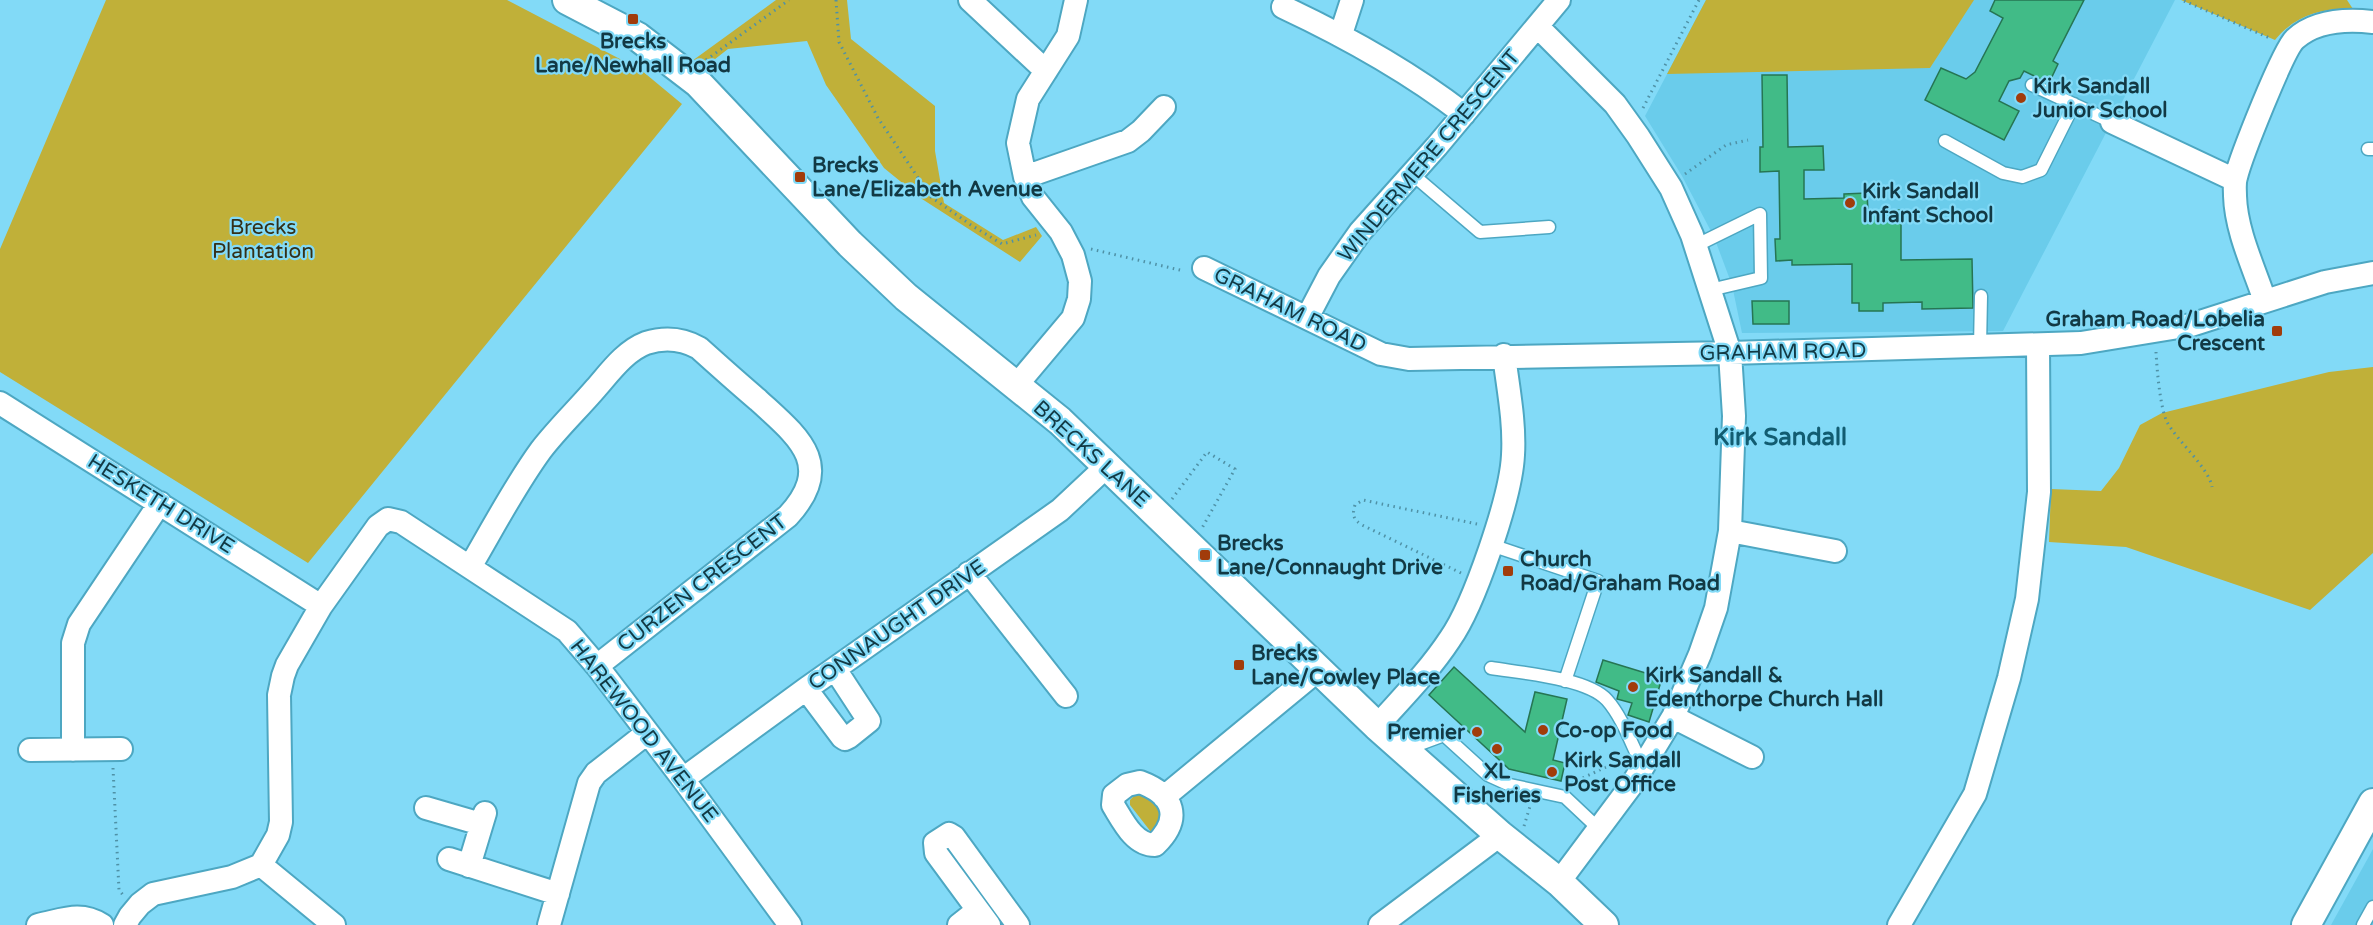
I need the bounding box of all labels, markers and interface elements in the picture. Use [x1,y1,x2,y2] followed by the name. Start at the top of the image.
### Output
[626,12,640,26] marker: Brecks Lane/Newhall Road
[535,29,731,78] place label: Brecks Lane/Newhall Road
[1333,45,1525,267] street label: WINDERMERE CRESCENT
[2032,74,2168,123] place label: Kirk Sandall Junior School
[2014,91,2028,105] marker: Kirk Sandall Junior School
[812,153,1043,202] place label: Brecks Lane/Elizabeth Avenue
[793,170,807,184] marker: Brecks Lane/Elizabeth Avenue
[1862,179,1993,228] place label: Kirk Sandall Infant School
[1843,196,1857,210] marker: Kirk Sandall Infant School
[212,215,314,264] park label: Brecks Plantation
[1210,262,1370,358] street label: GRAHAM ROAD
[2046,307,2265,356] place label: Graham Road/Lobelia Crescent
[2270,324,2284,338] marker: Graham Road/Lobelia Crescent
[1699,338,1867,366] street label: GRAHAM ROAD
[1028,395,1154,513] street label: BRECKS LANE
[1713,423,1847,452] district label: Kirk Sandall
[83,449,239,559] street label: HESKETH DRIVE
[612,509,792,657] street label: CURZEN CRESCENT
[1217,531,1443,580] place label: Brecks Lane/Connaught Drive
[1520,547,1720,596] place label: Church Road/Graham Road
[1198,548,1212,562] marker: Brecks Lane/Connaught Drive
[803,554,991,696] street label: CONNAUGHT DRIVE
[1501,564,1515,578] marker: Church Road/Graham Road
[565,635,723,827] street label: HAREWOOD AVENUE
[1251,641,1440,690] place label: Brecks Lane/Cowley Place
[1232,658,1246,672] marker: Brecks Lane/Cowley Place
[1645,663,1883,712] place label: Kirk Sandall & Edenthorpe Church Hall
[1626,680,1640,694] marker: Kirk Sandall & Edenthorpe Church Hall
[1555,718,1673,743] place label: Co-op Food
[1387,720,1466,745] place label: Premier
[1536,723,1550,737] marker: Co-op Food
[1470,725,1484,739] marker: Premier
[1490,742,1504,756] marker: XL Fisheries
[1564,748,1681,797] place label: Kirk Sandall Post Office
[1453,759,1541,808] place label: XL Fisheries
[1545,765,1559,779] marker: Kirk Sandall Post Office

